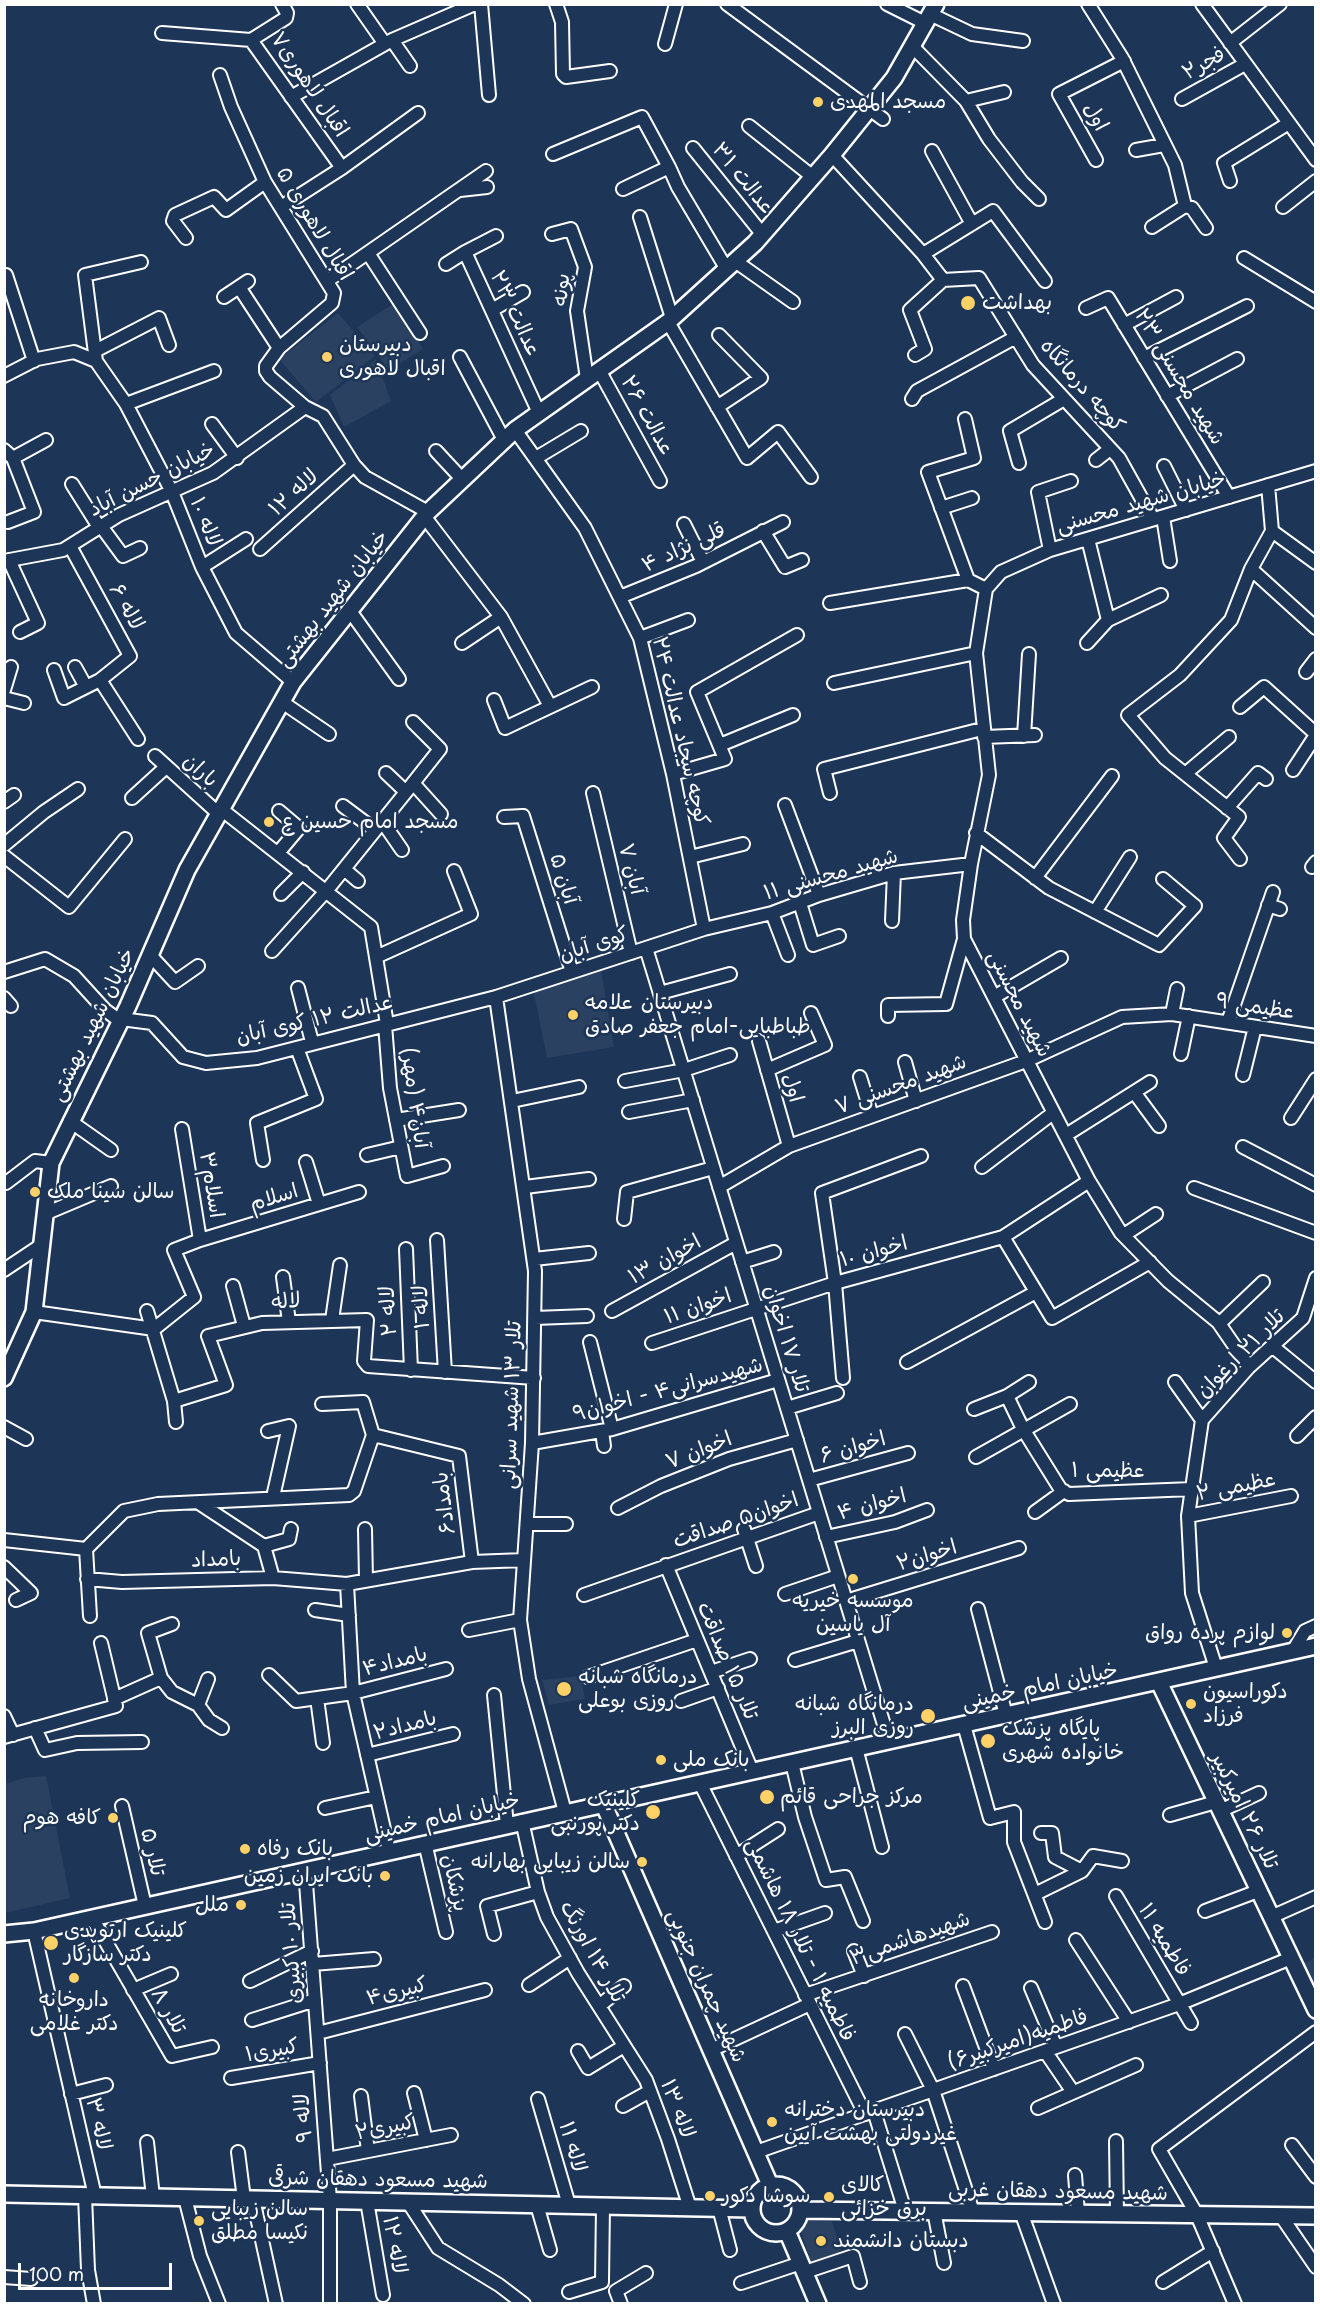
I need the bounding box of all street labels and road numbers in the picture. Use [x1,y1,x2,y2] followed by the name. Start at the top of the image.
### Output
[265,28,353,142] street label: اقبال لاهوری۷
[1178,42,1230,86] street label: فجر۲
[1077,98,1113,136] street label: اول
[706,138,780,220] street label: عدالت ۳۱
[270,163,358,285] street label: اقبال لاهوری ۵
[484,267,546,361] street label: عدالت ۲۳
[548,272,576,308] street label: پونه
[1128,304,1230,450] street label: شهید محسنی ۲۳
[1034,334,1130,438] street label: کوچه درمانگاه
[615,371,679,461] street label: عدالت ۲۶
[85,437,219,523] street label: خیابان حسن آباد
[264,464,324,522] street label: لاله ۱۲
[1053,467,1229,539] street label: خیابان شهید محسنی
[184,494,226,550] street label: لاله ۱۰
[638,518,730,578] street label: قلی نژاد ۴
[272,525,394,673] street label: خیابان شهید بهشتی
[103,579,149,635] street label: لاله ۶
[646,634,714,828] street label: کوچه سجاد عدالت ۲۴
[177,749,223,793] street label: باران
[612,841,650,897] street label: آبان ۷
[761,844,901,906] street label: شهید محسنی ۱۱
[543,851,583,907] street label: آبان ۵
[556,922,632,968] street label: کوی آبان
[45,944,141,1106] street label: خیابان شهید بهشتی
[981,946,1057,1062] street label: شهید محسنی
[1214,988,1296,1026] street label: عظیمی ۹
[234,990,396,1050] street label: عدالت ۱۲ کوی آبان
[394,1046,434,1150] street label: آبان۴ (مهر)
[832,1050,970,1120] street label: شهید محسنی ۷
[776,1071,808,1105] street label: اول
[193,1150,229,1220] street label: اسلام۳
[247,1179,301,1217] street label: اسلام
[624,1230,706,1290] street label: اخوان ۱۳
[837,1231,911,1273] street label: اخوان ۱۰
[758,1282,814,1396] street label: تلار ۱۷ اخوان
[408,1284,436,1330] street label: لاله ۱
[661,1284,735,1330] street label: اخوان ۱۱
[375,1285,403,1337] street label: لاله ۲
[270,1288,302,1316] street label: لاله
[1191,1304,1291,1404] street label: تلار ۲۱ ارغوان
[496,1320,528,1490] street label: تلار ۱۳ شهید سرانی
[570,1353,766,1427] street label: شهیدسرانی۴ - اخوان۹
[662,1427,736,1475] street label: اخوان ۷
[817,1427,889,1469] street label: اخوان ۶
[1071,1458,1145,1484] street label: عظیمی ۱
[1194,1467,1278,1507] street label: عظیمی ۲
[429,1470,461,1536] street label: بامداد۶
[835,1484,909,1526] street label: اخوان ۴
[670,1488,802,1554] street label: اخوان۵ صداقت
[894,1535,960,1577] street label: اخوان۲
[190,1547,242,1573] street label: بامداد
[691,1598,763,1724] street label: تلار ۱۵ صداقت
[360,1642,430,1682] street label: بامداد۴
[960,1658,1120,1716] street label: خیابان امام خمینی
[371,1706,439,1746] street label: بامداد۲
[1205,1749,1283,1873] street label: تلار ۲۶ امیرکبیر
[362,1788,522,1848] street label: خیابان امام خمینی
[134,1826,170,1878] street label: تلار ۵
[740,1834,860,2046] street label: فاطمیه ۱ - تلار ۱۸ هاشمی
[435,1852,473,1914] street label: پزشکان
[554,1897,630,2007] street label: تلار ۱۴ اورنگ
[1132,1899,1196,1981] street label: فاطمیه ۱۱
[276,1901,308,2005] street label: تلار ۱۰ کبیری
[661,1905,751,2067] street label: شهید چمران جنوبی
[847,1907,973,1971] street label: شهیدهاشمی۳
[364,1972,430,2012] street label: کبیری۴
[145,1984,191,2038] street label: تلار ۸
[945,2004,1091,2076] street label: فاطمیه(امیرکبیر۶)
[243,2034,301,2068] street label: کبیری۱
[654,2076,700,2142] street label: لاله ۱۳
[290,2092,318,2144] street label: لاله ۹
[80,2095,116,2153] street label: لاله ۳
[353,2110,417,2146] street label: کبیری۲
[553,2119,591,2175] street label: لاله ۱۱
[268,2165,488,2195] street label: شهید مسعود دهقان شرقی
[948,2177,1168,2207] street label: شهید مسعود دهقان غربی
[377,2214,411,2276] street label: لاله ۱۲

